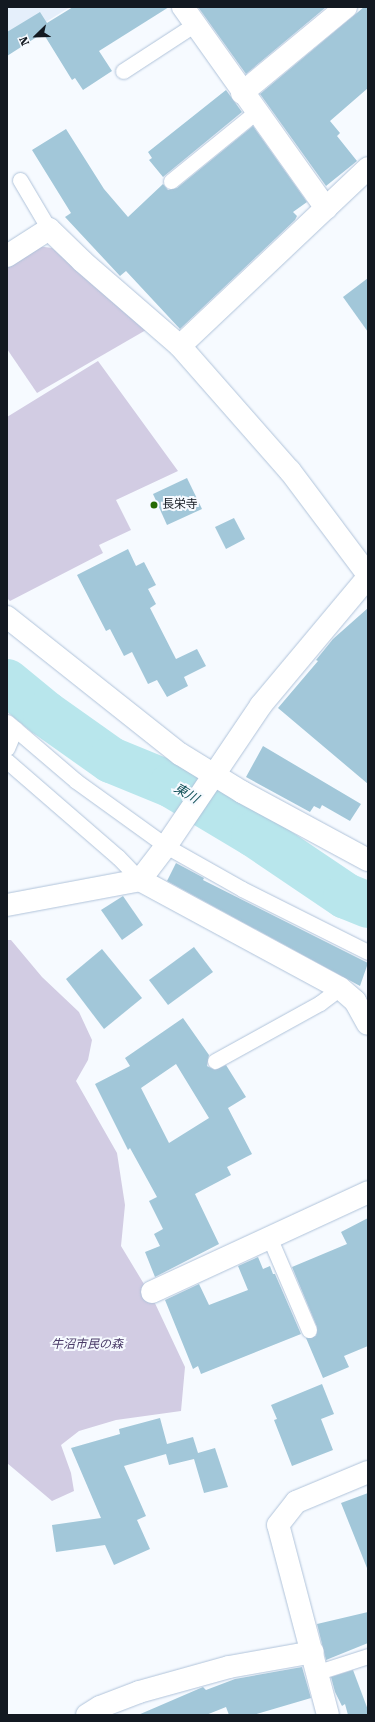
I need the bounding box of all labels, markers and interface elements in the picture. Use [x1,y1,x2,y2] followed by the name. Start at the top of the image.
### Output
[16,16,56,56] north arrow
[17,34,32,47] text: N
[162,498,198,512] place label: 長栄寺
[149,500,159,510] marker: 長栄寺
[171,781,201,807] water label: 東川
[51,1338,123,1352] park label: 牛沼市民の森

